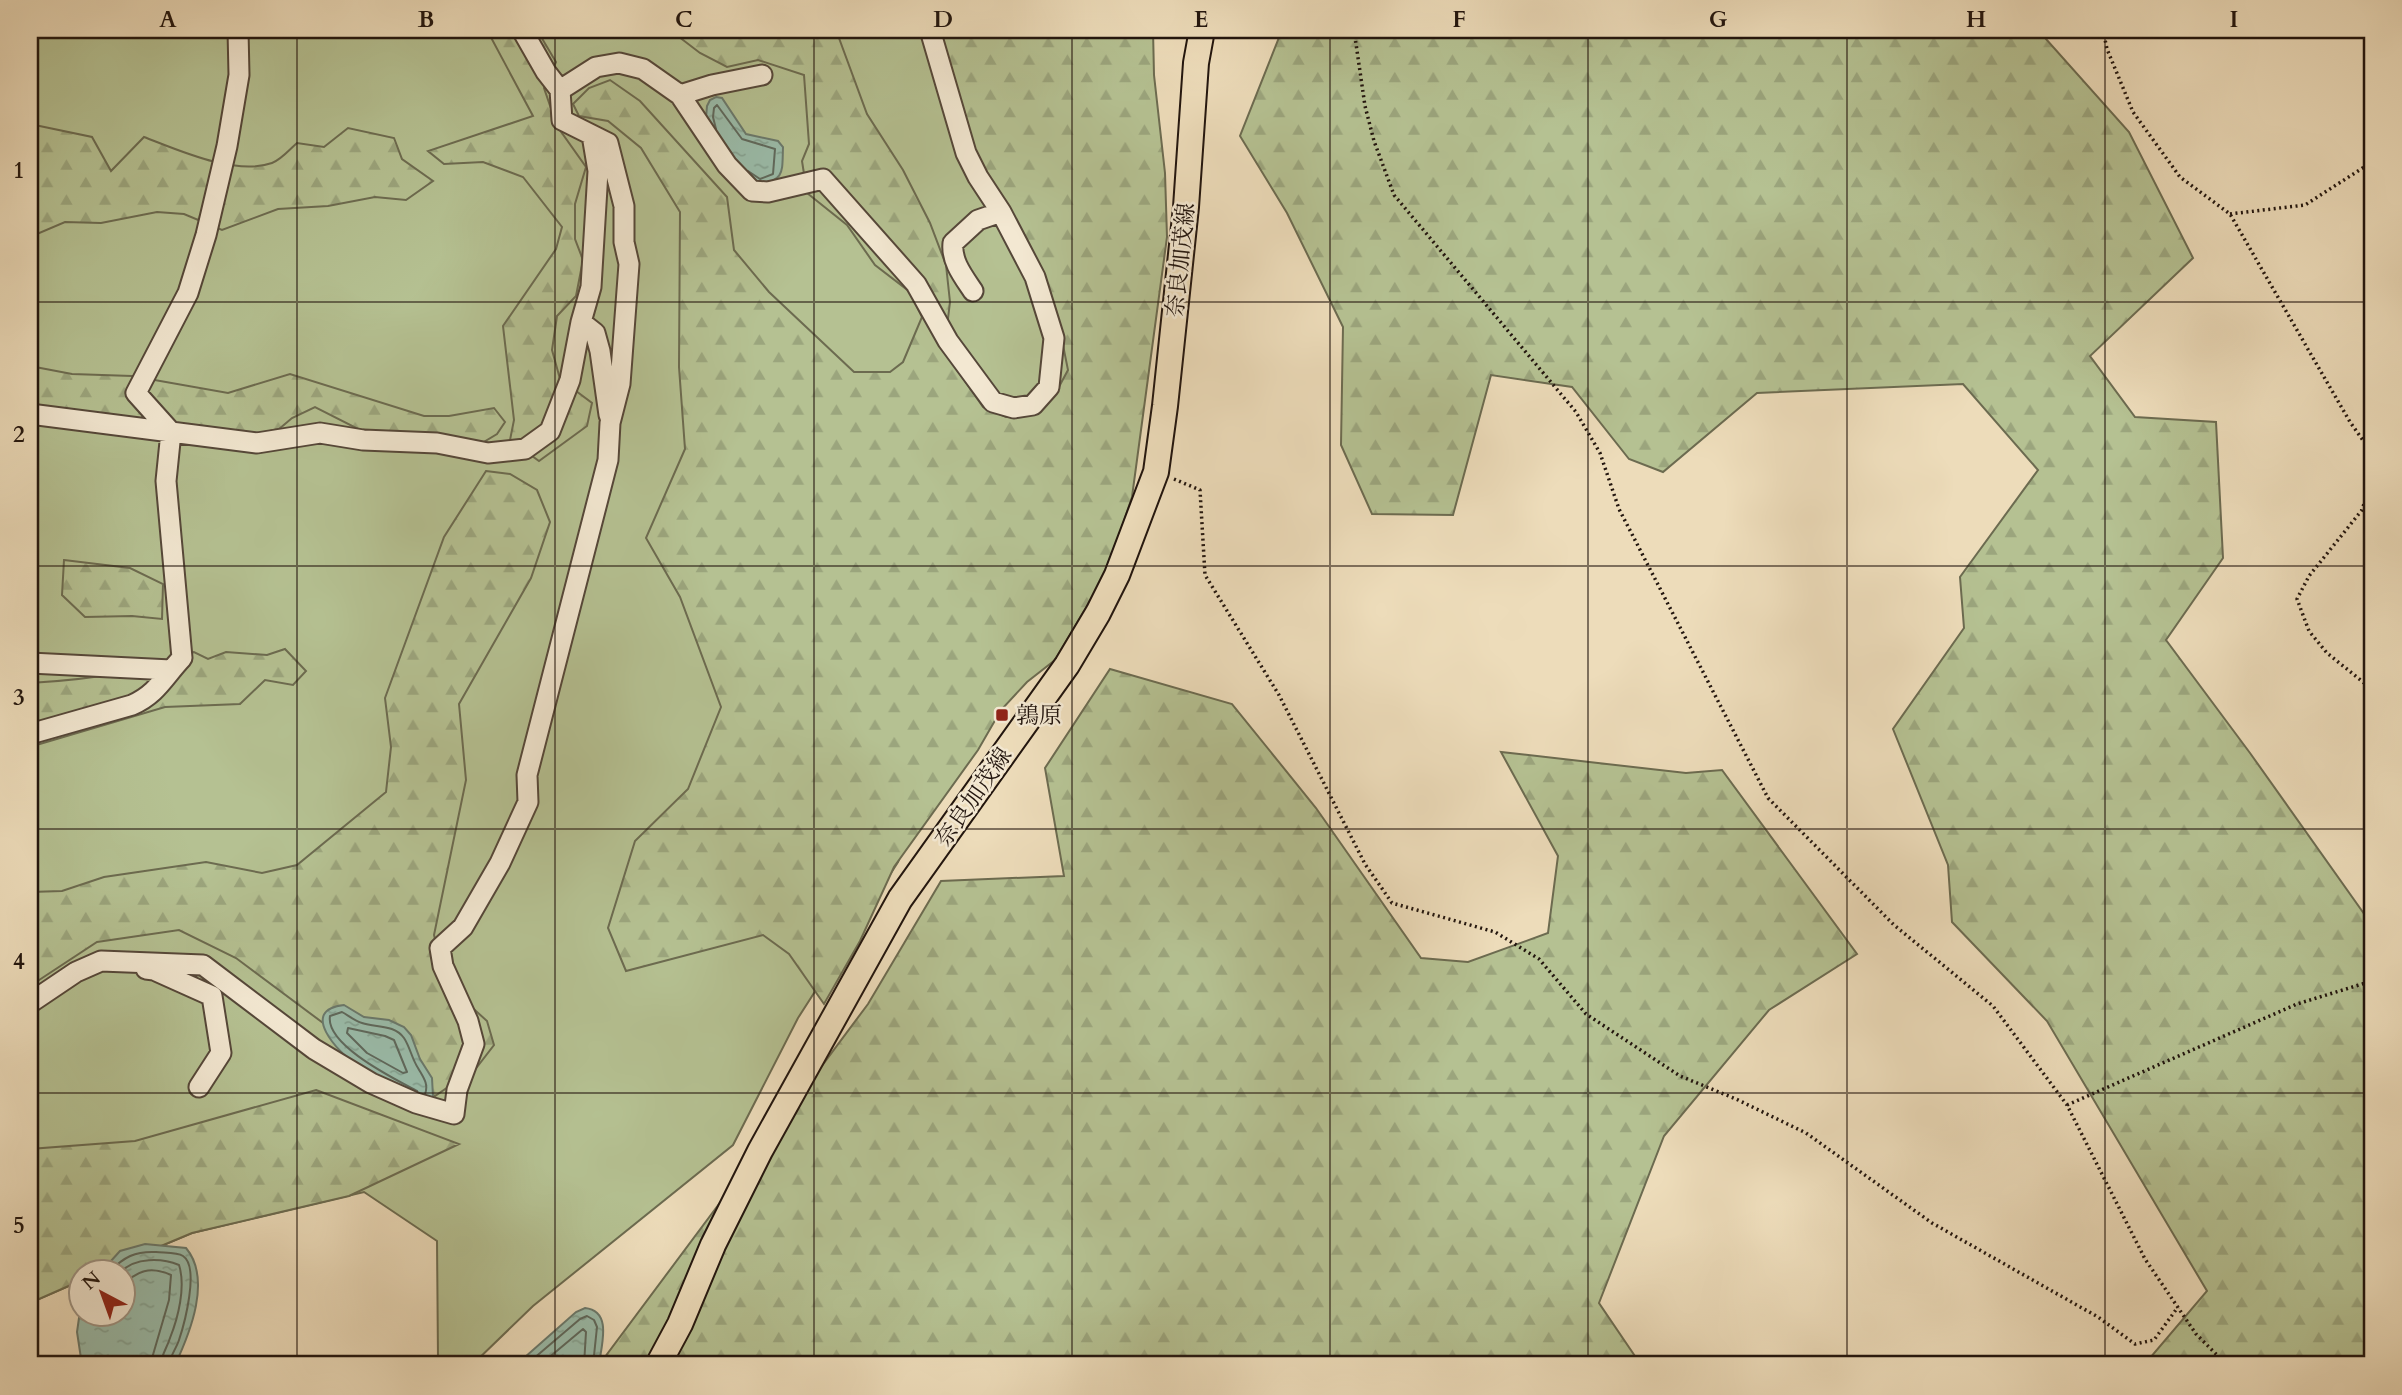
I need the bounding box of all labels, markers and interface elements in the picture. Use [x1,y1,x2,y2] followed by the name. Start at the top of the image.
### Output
[159,4,177,35] text: A
[418,4,434,35] text: B
[675,4,693,35] text: C
[933,4,953,35] text: D
[1194,4,1208,35] text: E
[1452,4,1466,35] text: F
[1709,4,1728,35] text: G
[1966,4,1986,35] text: H
[2230,4,2238,35] text: I
[13,155,25,186] text: 1
[1159,201,1202,319] street label: 奈良加茂線
[13,419,25,450] text: 2
[13,682,25,713] text: 3
[1016,700,1062,731] place label: 鶉原
[994,707,1010,723] marker: 鶉原
[928,741,1019,853] street label: 奈良加茂線
[13,946,25,977] text: 4
[13,1210,25,1241] text: 5
[66,1258,136,1328] north arrow
[77,1265,107,1296] text: N

